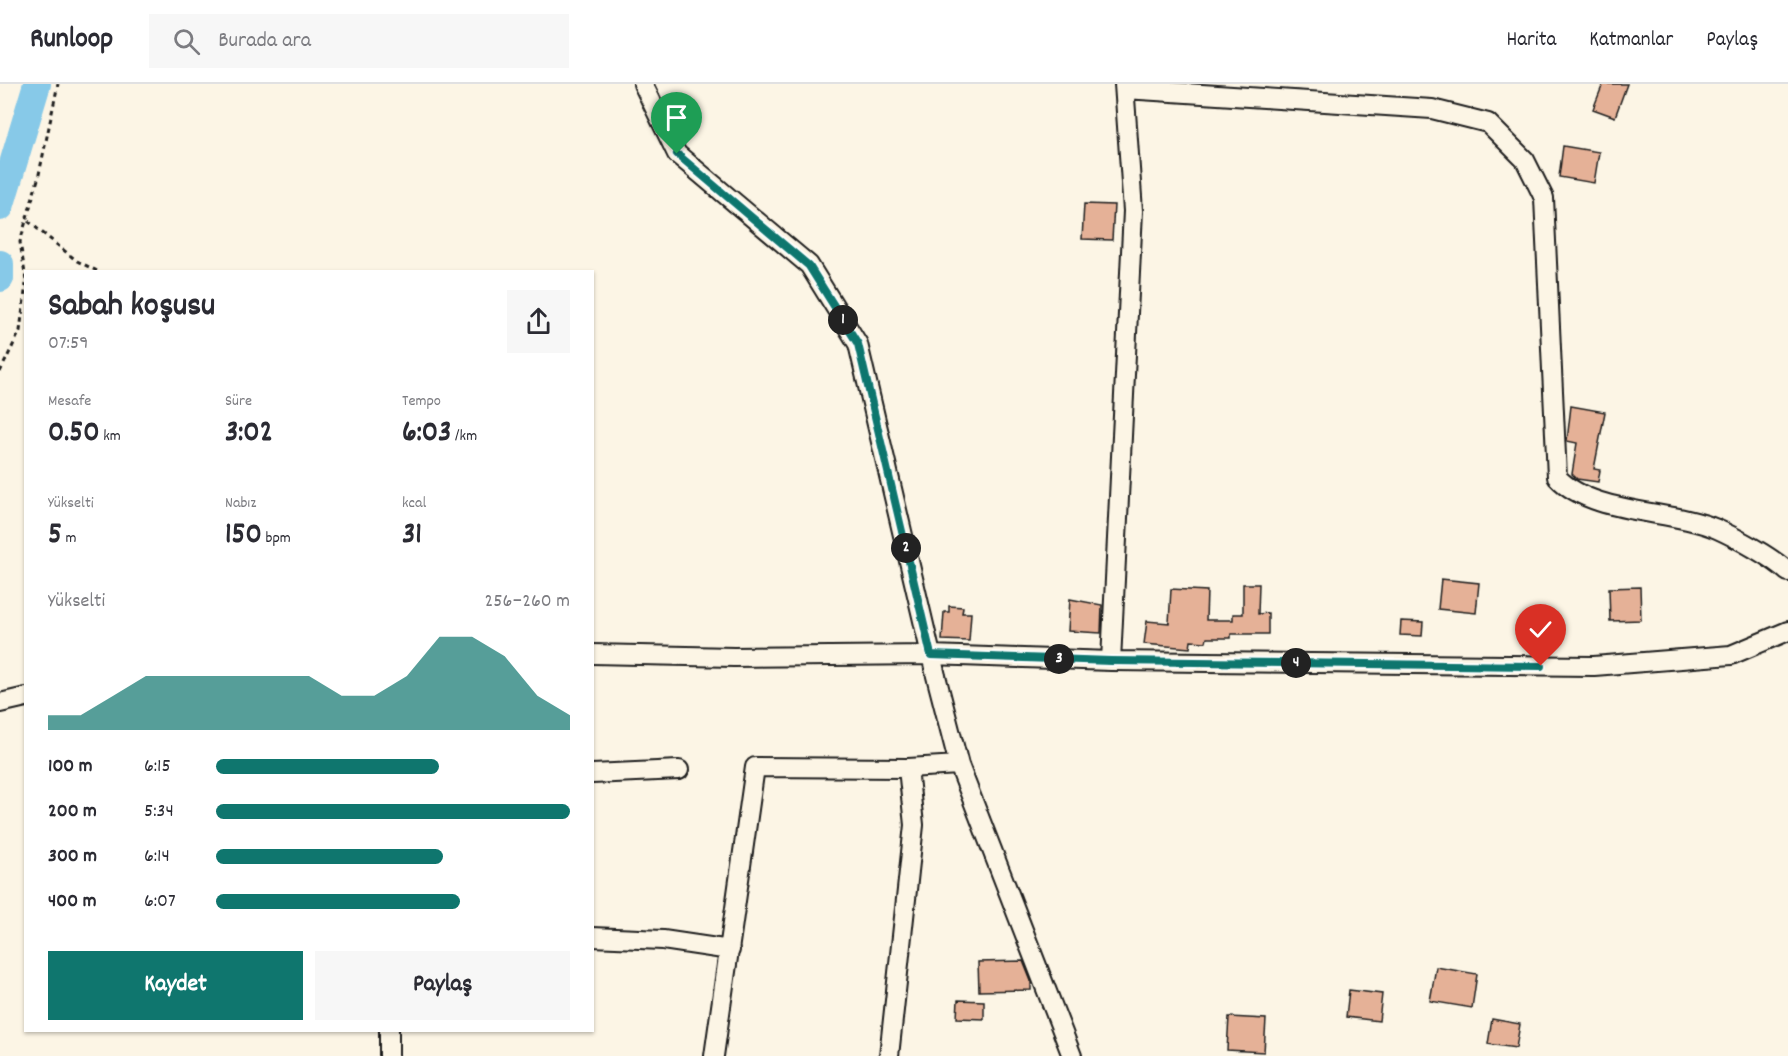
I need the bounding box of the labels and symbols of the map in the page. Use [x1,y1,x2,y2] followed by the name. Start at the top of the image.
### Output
[651,92,702,154] pin
[828,305,858,335] pin: 1
[891,533,921,563] pin: 2
[1515,604,1566,666] pin
[1044,644,1074,674] pin: 3
[1281,648,1311,678] pin: 4

